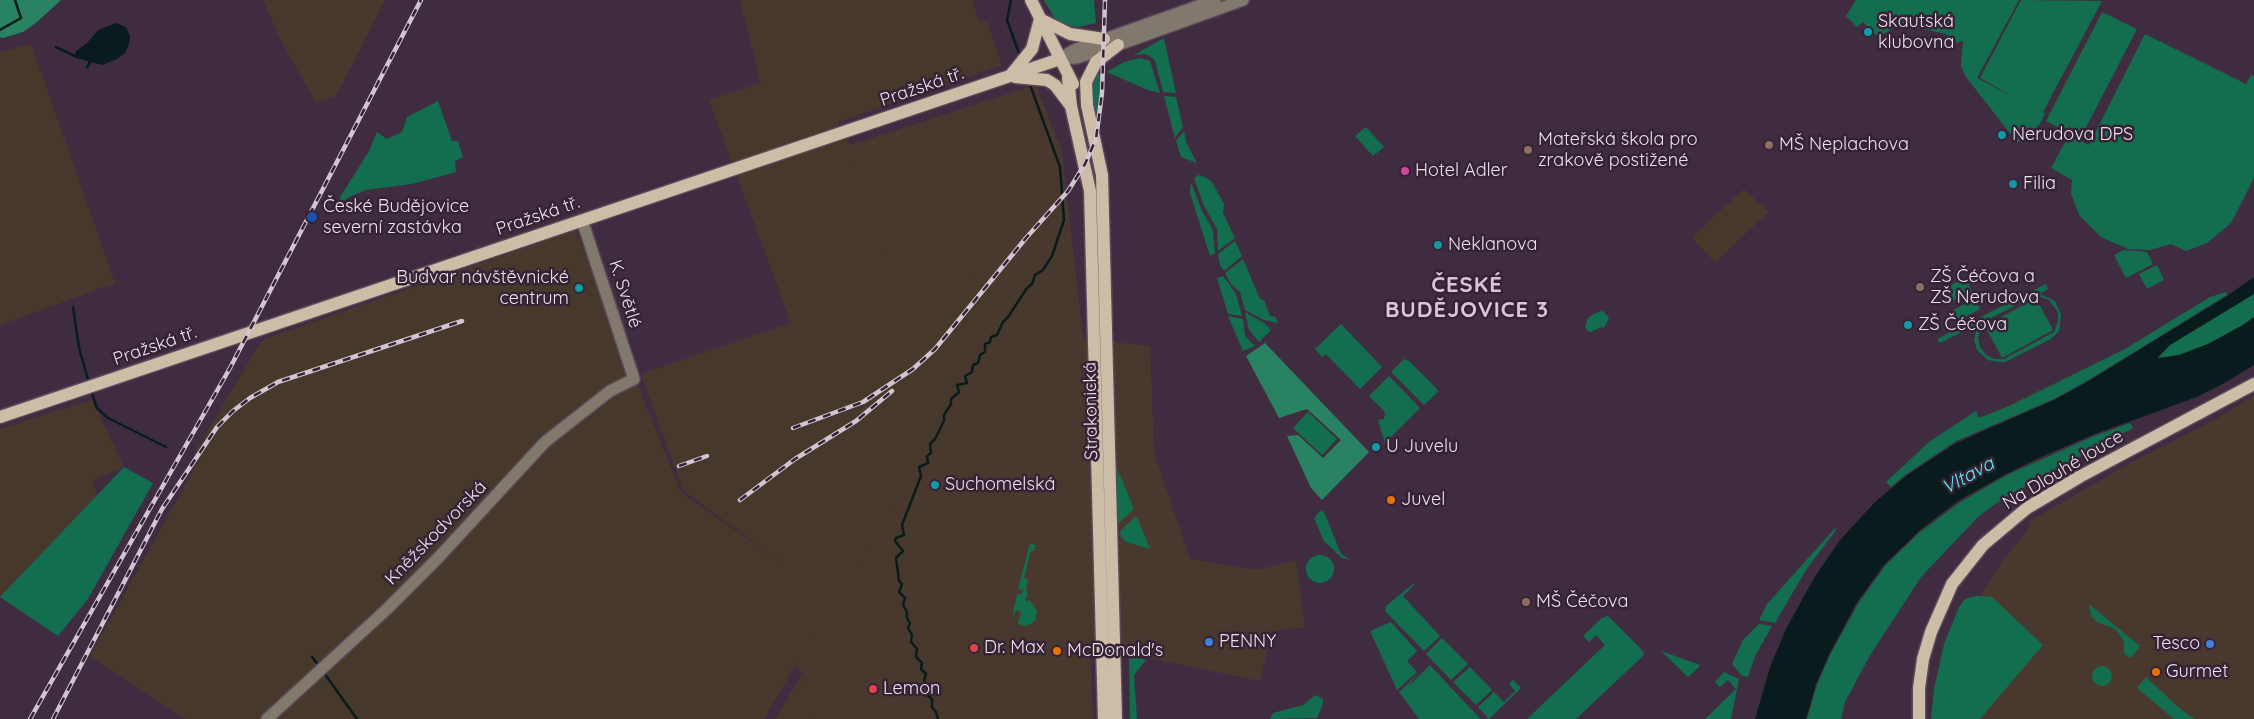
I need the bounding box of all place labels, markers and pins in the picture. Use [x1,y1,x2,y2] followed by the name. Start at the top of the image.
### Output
[1878,11,1954,54] place label: Skautská klubovna
[1862,26,1874,38] marker: Skautská klubovna
[2012,124,2133,146] place label: Nerudova DPS
[1538,129,1698,172] place label: Mateřská škola pro zrakově postižené
[1996,129,2008,141] marker: Nerudova DPS
[1779,134,1909,156] place label: MŠ Neplachova
[1763,139,1775,151] marker: MŠ Neplachova
[1522,144,1534,156] marker: Mateřská škola pro zrakově postižené
[1415,160,1508,182] place label: Hotel Adler
[1399,165,1411,177] marker: Hotel Adler
[2023,173,2056,195] place label: Filia
[2007,178,2019,190] marker: Filia
[323,196,469,238] place label: České Budějovice severní zastávka
[305,210,319,224] marker: České Budějovice severní zastávka
[1448,234,1537,256] place label: Neklanova
[1432,239,1444,251] marker: Neklanova
[1930,266,2039,308] place label: ZŠ Čéčova a ZŠ Nerudova
[396,267,569,310] place label: Budvar návštěvnické centrum
[1914,281,1926,293] marker: ZŠ Čéčova a ZŠ Nerudova
[573,282,585,294] marker: Budvar návštěvnické centrum
[1918,314,2007,336] place label: ZŠ Čéčova
[1902,319,1914,331] marker: ZŠ Čéčova
[1386,436,1458,458] place label: U Juvelu
[1370,441,1382,453] marker: U Juvelu
[945,474,1055,496] place label: Suchomelská
[929,479,941,491] marker: Suchomelská
[1401,489,1445,511] place label: Juvel
[1385,494,1397,506] marker: Juvel
[1536,591,1628,613] place label: MŠ Čéčova
[1520,596,1532,608] marker: MŠ Čéčova
[1219,631,1276,653] place label: PENNY
[2152,633,2200,655] place label: Tesco
[1203,636,1215,648] marker: PENNY
[984,637,1045,659] place label: Dr. Max
[2204,638,2216,650] marker: Tesco
[1067,640,1163,662] place label: McDonald's
[968,642,980,654] marker: Dr. Max
[1051,645,1063,657] marker: McDonald's
[2166,661,2228,683] place label: Gurmet
[2150,666,2162,678] marker: Gurmet
[883,678,940,700] place label: Lemon
[867,683,879,695] marker: Lemon

